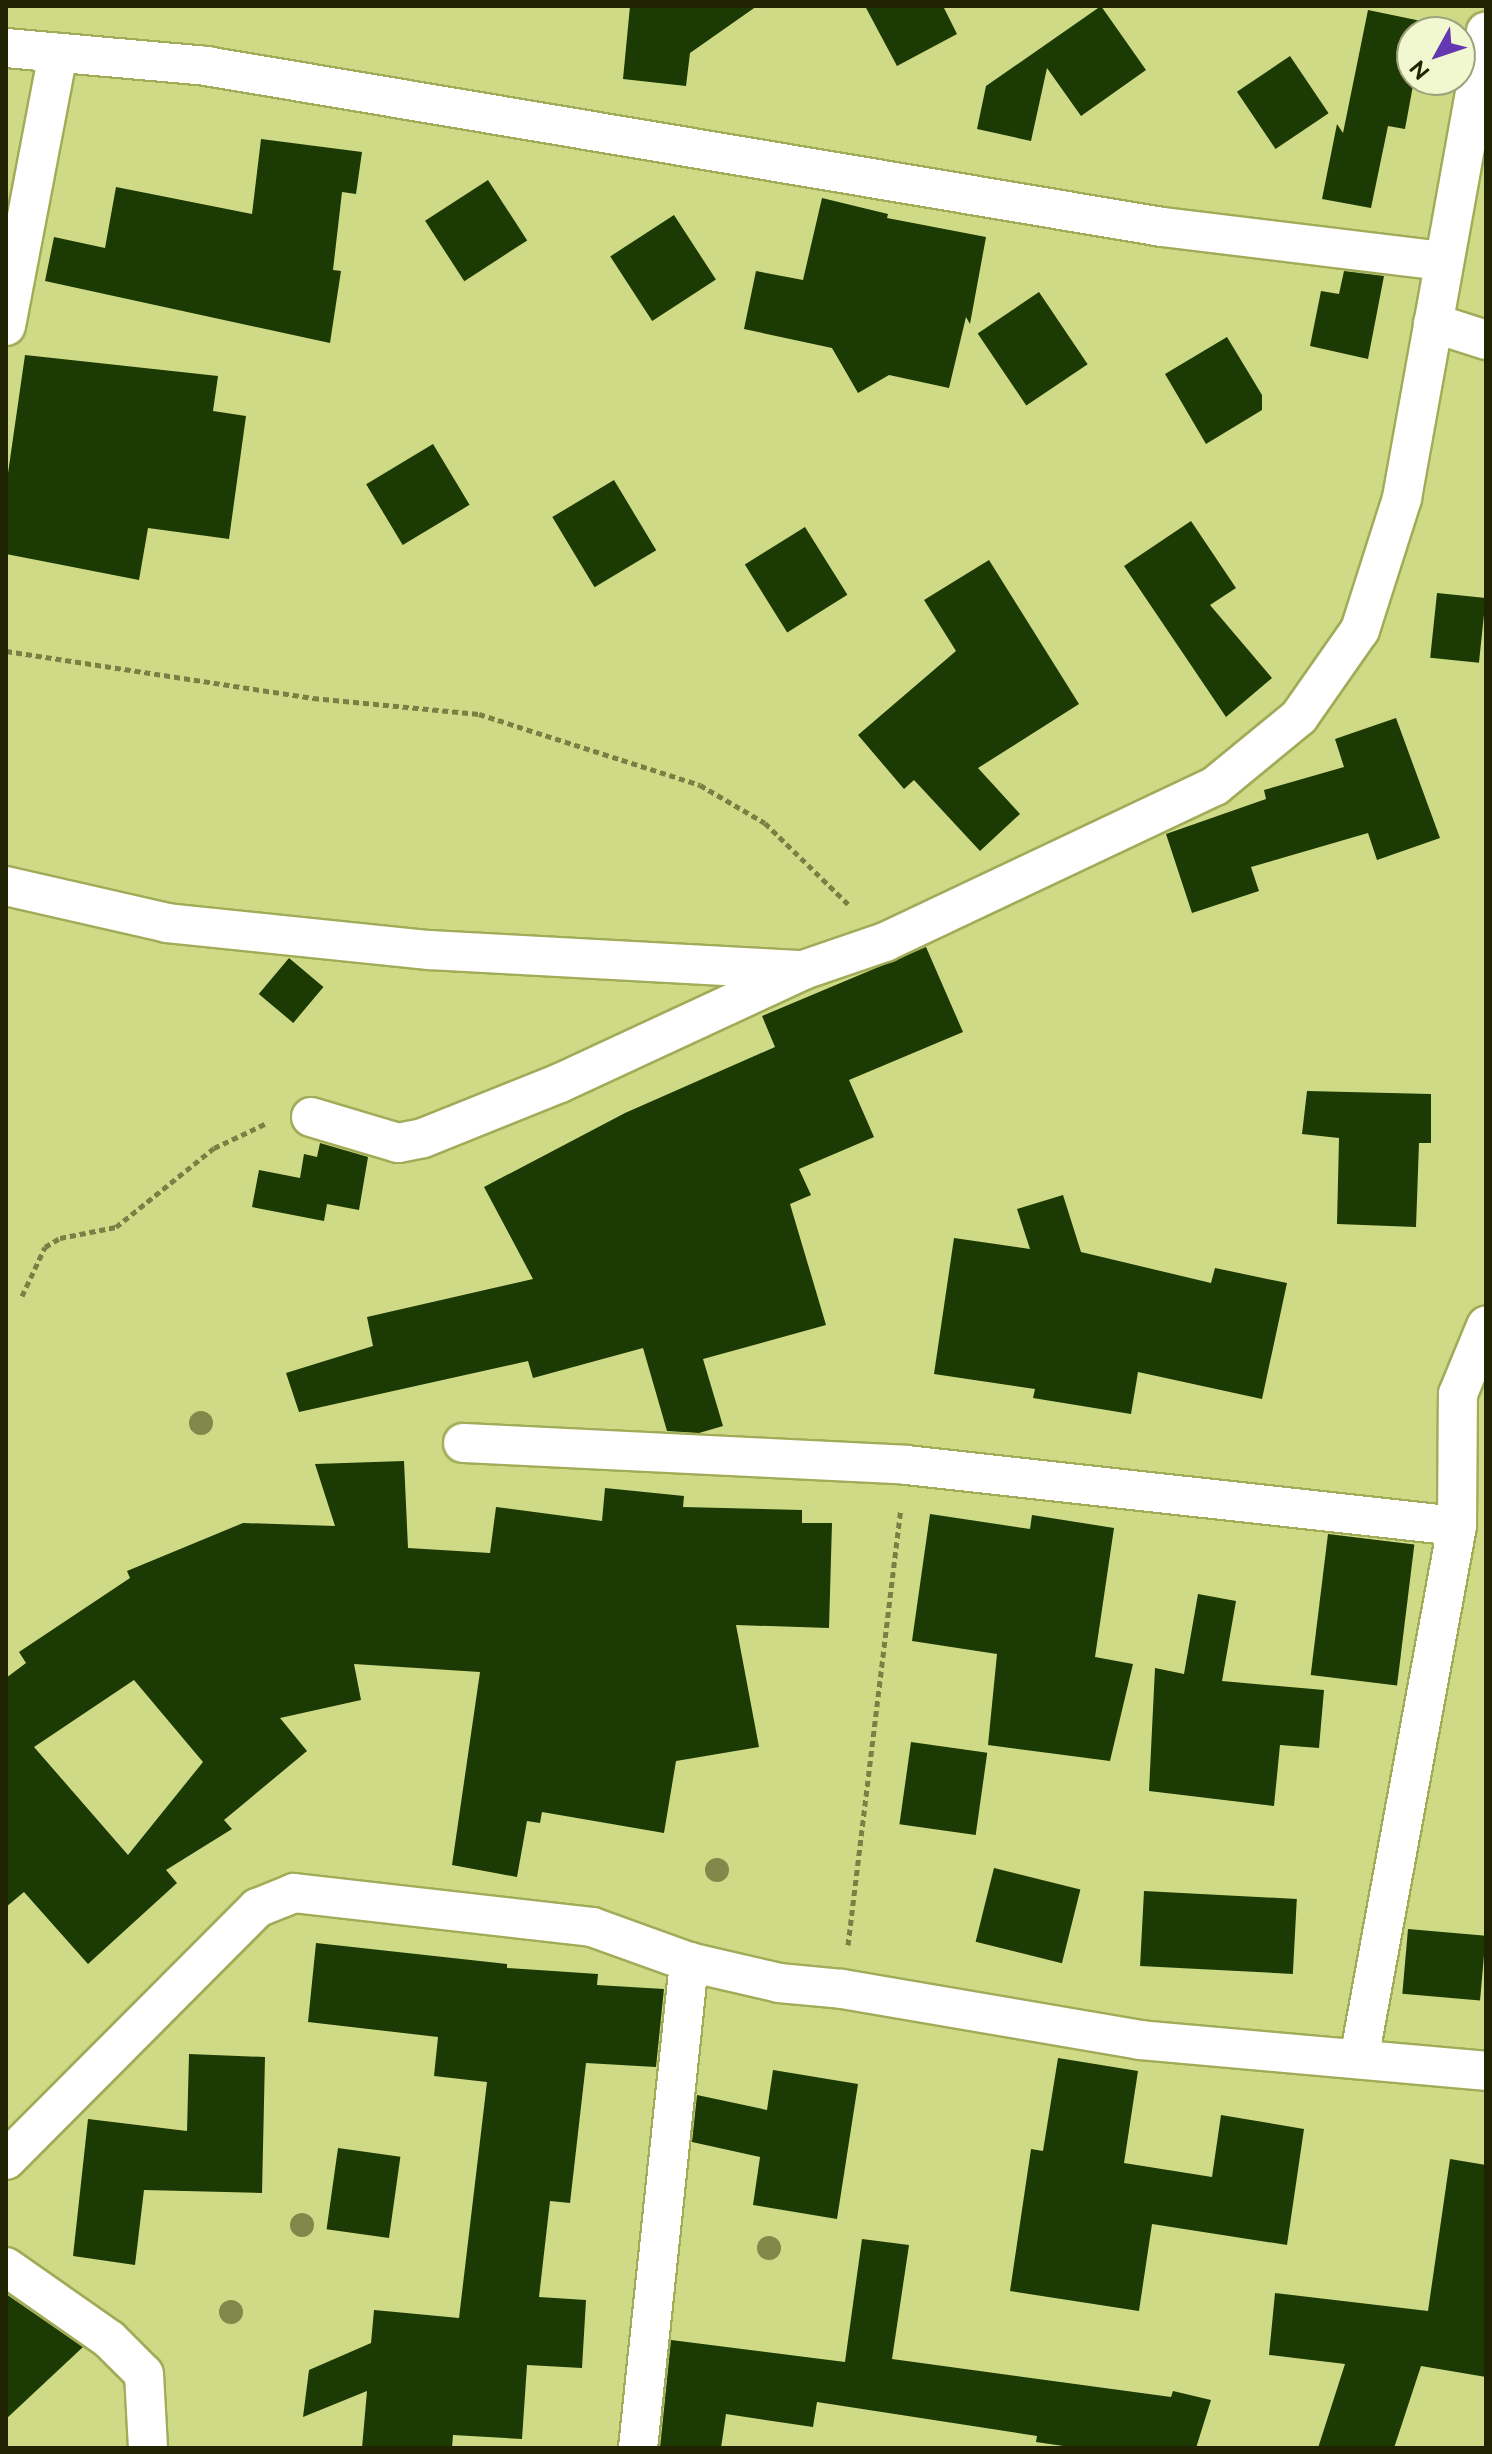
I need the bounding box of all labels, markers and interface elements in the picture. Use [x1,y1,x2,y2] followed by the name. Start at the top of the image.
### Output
[1396,16,1476,96] north arrow
[1404,55,1435,85] text: N

